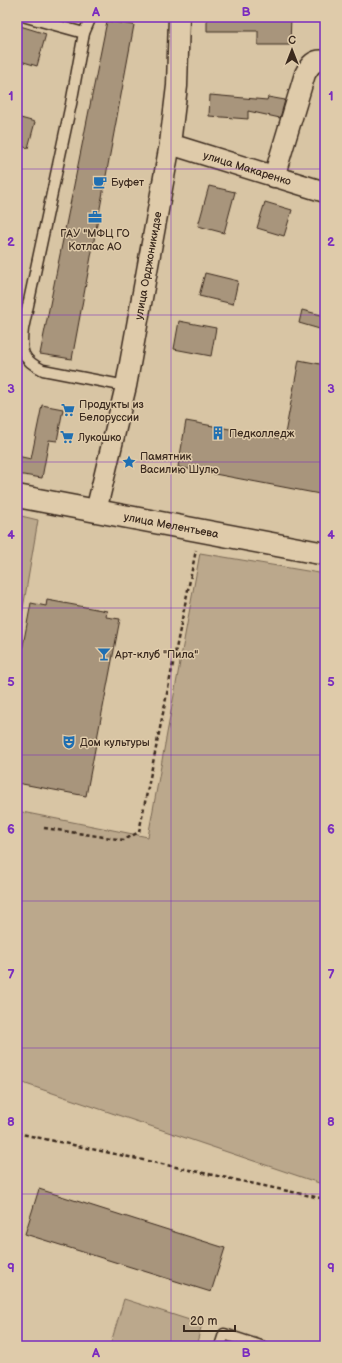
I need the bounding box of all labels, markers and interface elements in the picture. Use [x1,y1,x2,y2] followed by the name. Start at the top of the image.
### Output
[91,4,100,20] text: A
[241,4,251,20] text: B
[272,30,312,70] north arrow
[288,34,296,47] text: С
[8,88,14,104] text: 1
[328,88,334,104] text: 1
[202,149,293,188] street label: улица Макаренко
[92,174,108,190] cafe icon: Буфет
[111,176,144,189] place label: Буфет
[87,209,103,225] office icon: ГАУ "МФЦ ГО Котлас АО
[132,210,165,321] street label: улица Орджоникидзе
[60,227,130,253] place label: ГАУ "МФЦ ГО Котлас АО
[7,234,15,250] text: 2
[327,234,335,250] text: 2
[7,381,15,397] text: 3
[327,381,335,397] text: 3
[79,398,144,424] place label: Продукты из Белоруссии
[60,402,76,418] supermarket icon: Продукты из Белоруссии
[210,425,226,441] building icon: Педколледж
[229,427,295,440] place label: Педколледж
[59,429,75,445] supermarket icon: Лукошко
[77,431,122,444] place label: Лукошко
[140,450,219,476] place label: Памятник Василию Шулю
[121,454,137,470] place icon: Памятник Василию Шулю
[123,510,220,541] street label: улица Мелентьева
[7,527,15,543] text: 4
[327,527,335,543] text: 4
[96,646,112,662] bar icon: Арт-клуб "Пила"
[114,648,198,661] place label: Арт-клуб "Пила"
[7,674,15,690] text: 5
[327,674,335,690] text: 5
[61,734,77,750] theatre icon: Дом культуры
[80,736,150,749] place label: Дом культуры
[7,821,15,837] text: 6
[327,821,335,837] text: 6
[7,967,15,983] text: 7
[327,967,335,983] text: 7
[7,1114,15,1130] text: 8
[327,1114,335,1130] text: 8
[7,1260,15,1276] text: 9
[327,1260,335,1276] text: 9
[184,1307,235,1333] scale bar
[190,1314,217,1329] text: 20 m
[91,1345,100,1361] text: A
[241,1345,251,1361] text: B

